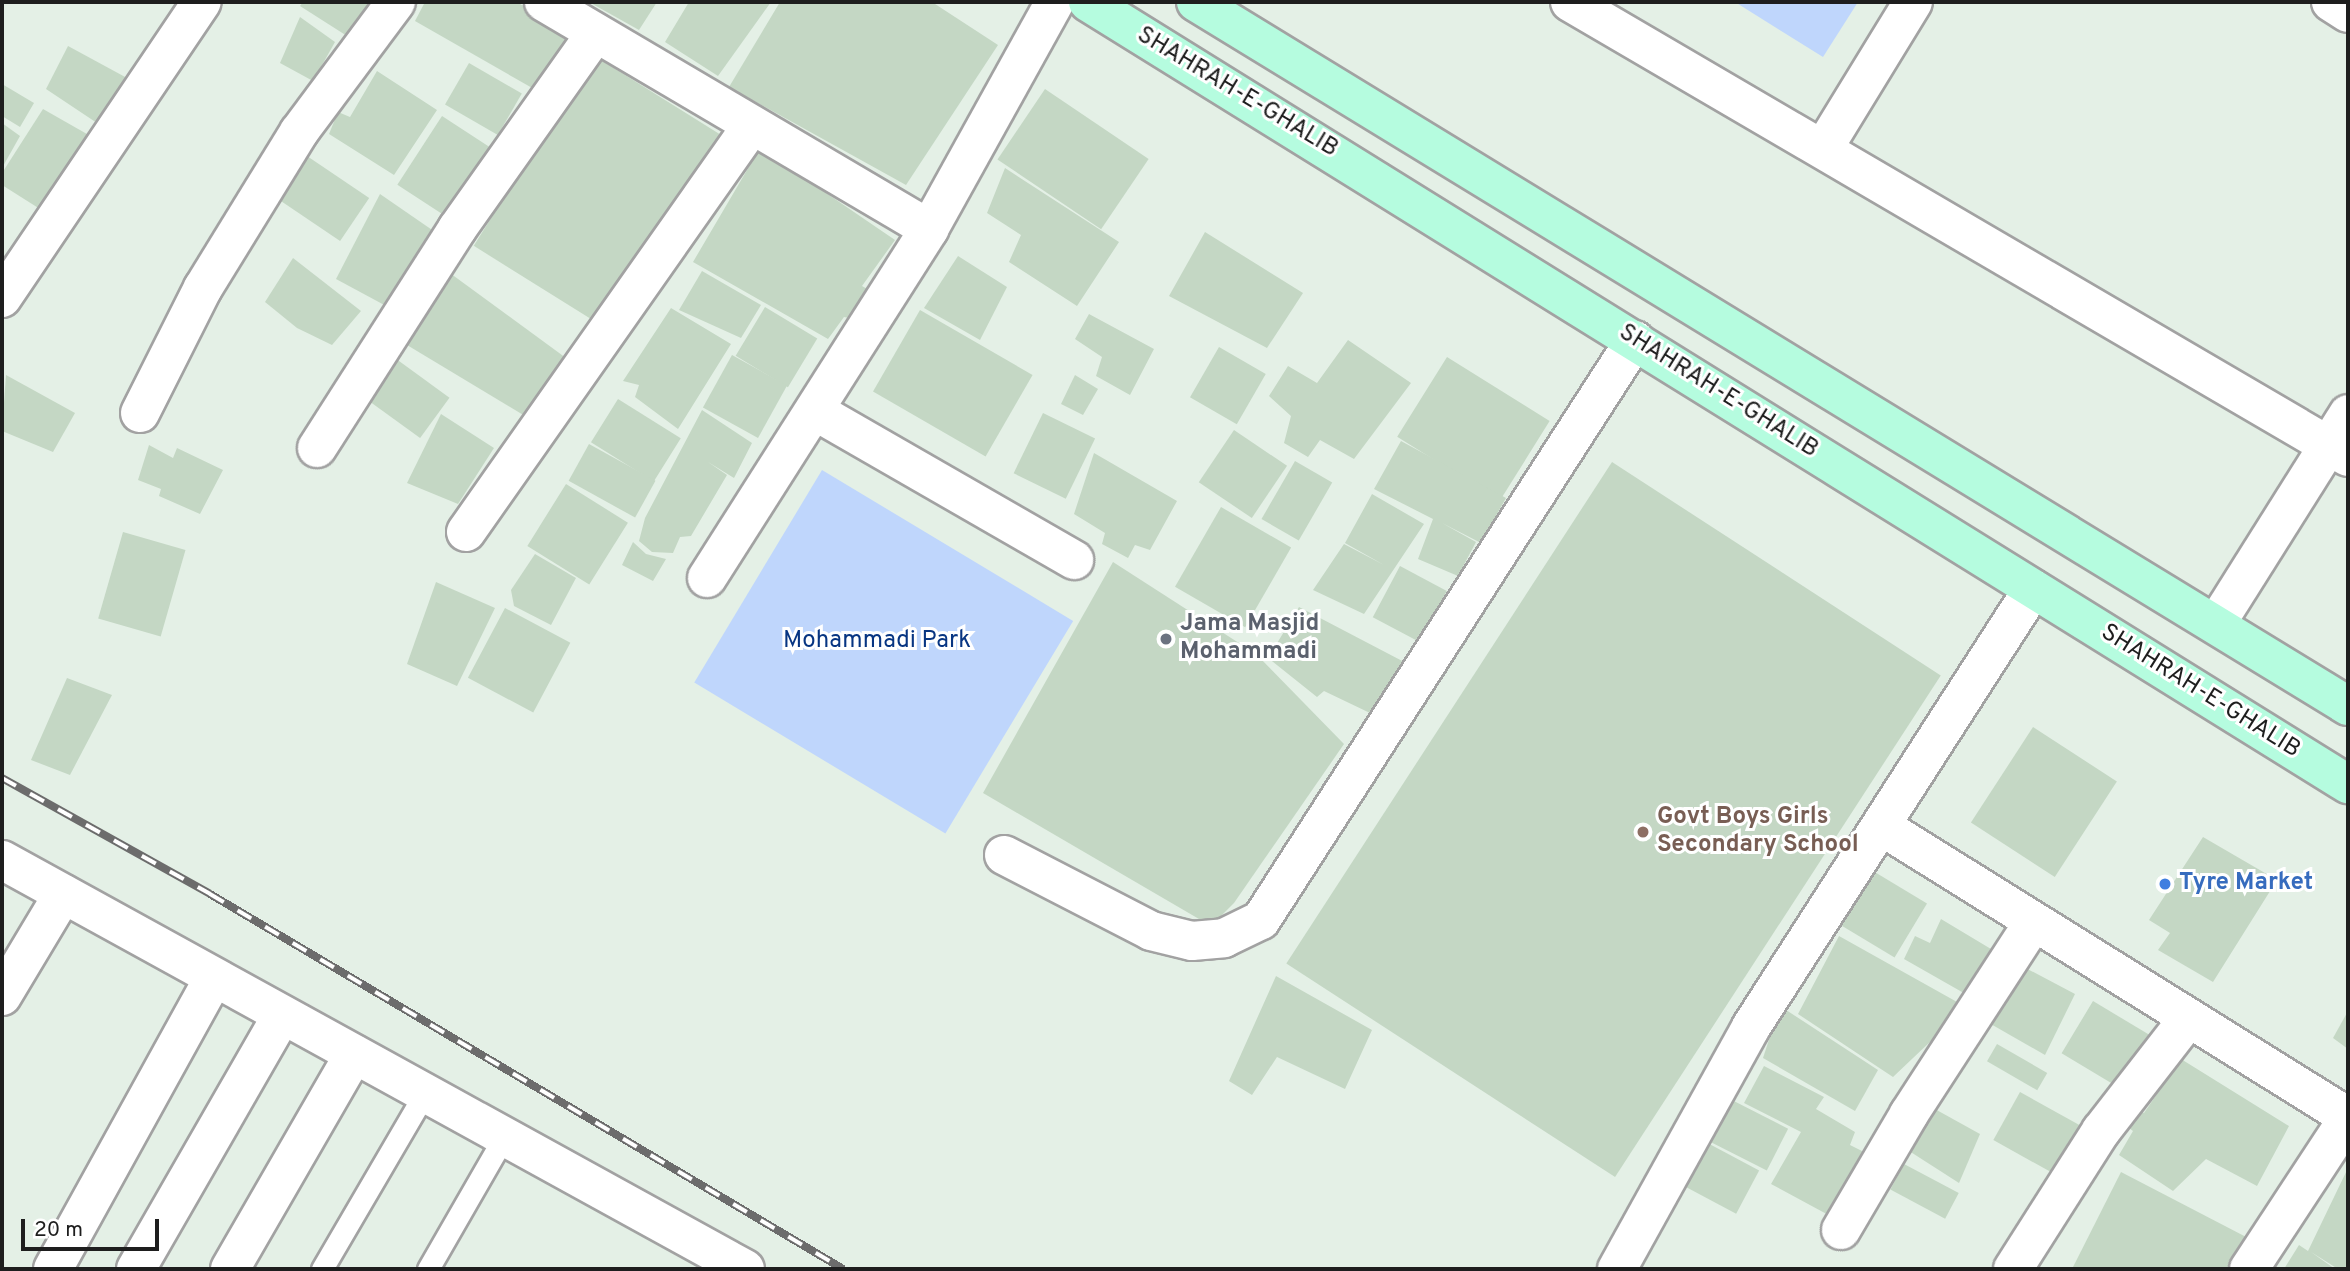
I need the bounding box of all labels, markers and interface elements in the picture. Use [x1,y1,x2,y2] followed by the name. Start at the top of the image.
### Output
[1131,22,1343,164] street label: SHAHRAH-E-GHALIB
[1613,319,1823,465] street label: SHAHRAH-E-GHALIB
[1180,611,1319,667] place label: Jama Masjid Mohammadi
[2095,619,2305,765] street label: SHAHRAH-E-GHALIB
[783,628,971,656] park label: Mohammadi Park
[1158,631,1174,647] marker: Jama Masjid Mohammadi
[1657,804,1859,860] place label: Govt Boys Girls Secondary School
[1635,824,1651,840] marker: Govt Boys Girls Secondary School
[2179,870,2313,898] place label: Tyre Market
[2157,876,2173,892] marker: Tyre Market
[24,1204,163,1248] scale bar
[34,1217,83,1244] text: 20 m

